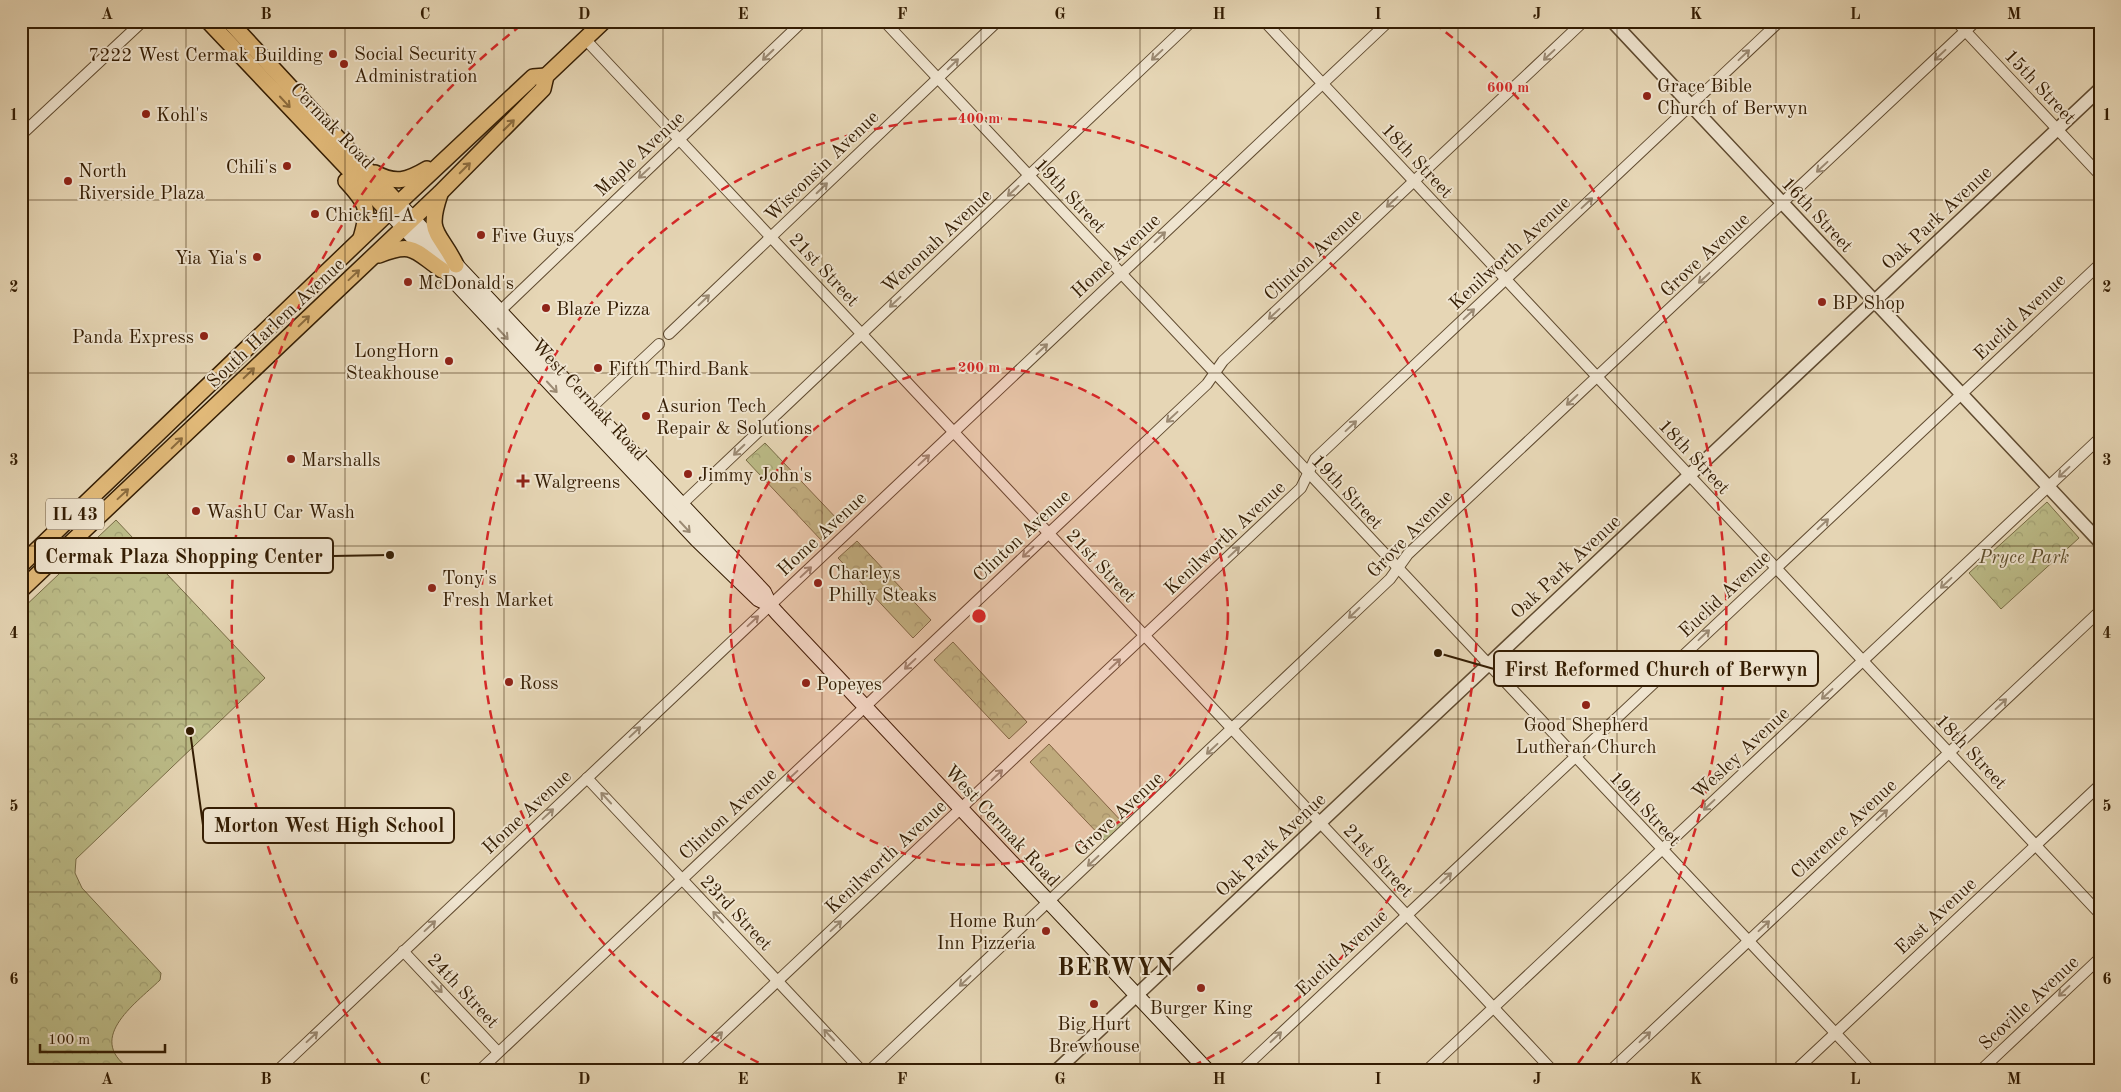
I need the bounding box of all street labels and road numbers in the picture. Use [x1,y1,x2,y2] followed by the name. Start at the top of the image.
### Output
[2000,47,2078,129] street label: 15th Street
[286,80,377,173] street label: Cermak Road
[762,108,883,226] street label: Wisconsin Avenue
[592,109,689,201] street label: Maple Avenue
[1377,121,1455,203] street label: 18th Street
[1030,156,1108,238] street label: 19th Street
[1879,163,1996,274] street label: Oak Park Avenue
[1777,175,1855,257] street label: 16th Street
[879,186,996,297] street label: Wenonah Avenue
[1447,193,1575,314] street label: Kenilworth Avenue
[1261,206,1366,305] street label: Clinton Avenue
[1658,210,1754,302] street label: Grove Avenue
[1069,211,1165,303] street label: Home Avenue
[785,230,862,311] street label: 21st Street
[204,255,349,392] street label: South Harlem Avenue
[1971,271,2070,365] street label: Euclid Avenue
[527,336,649,465] street label: West Cermak Road
[1654,417,1732,499] street label: 18th Street
[1307,452,1385,534] street label: 19th Street
[1162,478,1290,599] street label: Kenilworth Avenue
[970,487,1075,586] street label: Clinton Avenue
[1364,487,1457,582] street label: Grove Avenue
[775,489,871,581] street label: Home Avenue
[46,498,104,530] road number: IL 43
[1508,512,1625,623] street label: Oak Park Avenue
[1062,526,1139,607] street label: 21st Street
[1676,548,1775,642] street label: Euclid Avenue
[1689,704,1794,803] street label: Wesley Avenue
[1931,712,2009,794] street label: 18th Street
[940,762,1062,891] street label: West Cermak Road
[676,765,781,864] street label: Clinton Avenue
[480,767,576,859] street label: Home Avenue
[1072,769,1168,861] street label: Grove Avenue
[1605,769,1683,851] street label: 19th Street
[1788,776,1901,883] street label: Clarence Avenue
[1213,790,1330,901] street label: Oak Park Avenue
[823,797,951,918] street label: Kenilworth Avenue
[1339,821,1416,902] street label: 21st Street
[696,872,775,955] street label: 23rd Street
[1893,875,1981,959] street label: East Avenue
[1293,907,1392,1001] street label: Euclid Avenue
[423,951,501,1033] street label: 24th Street
[1976,953,2083,1055] street label: Scoville Avenue

